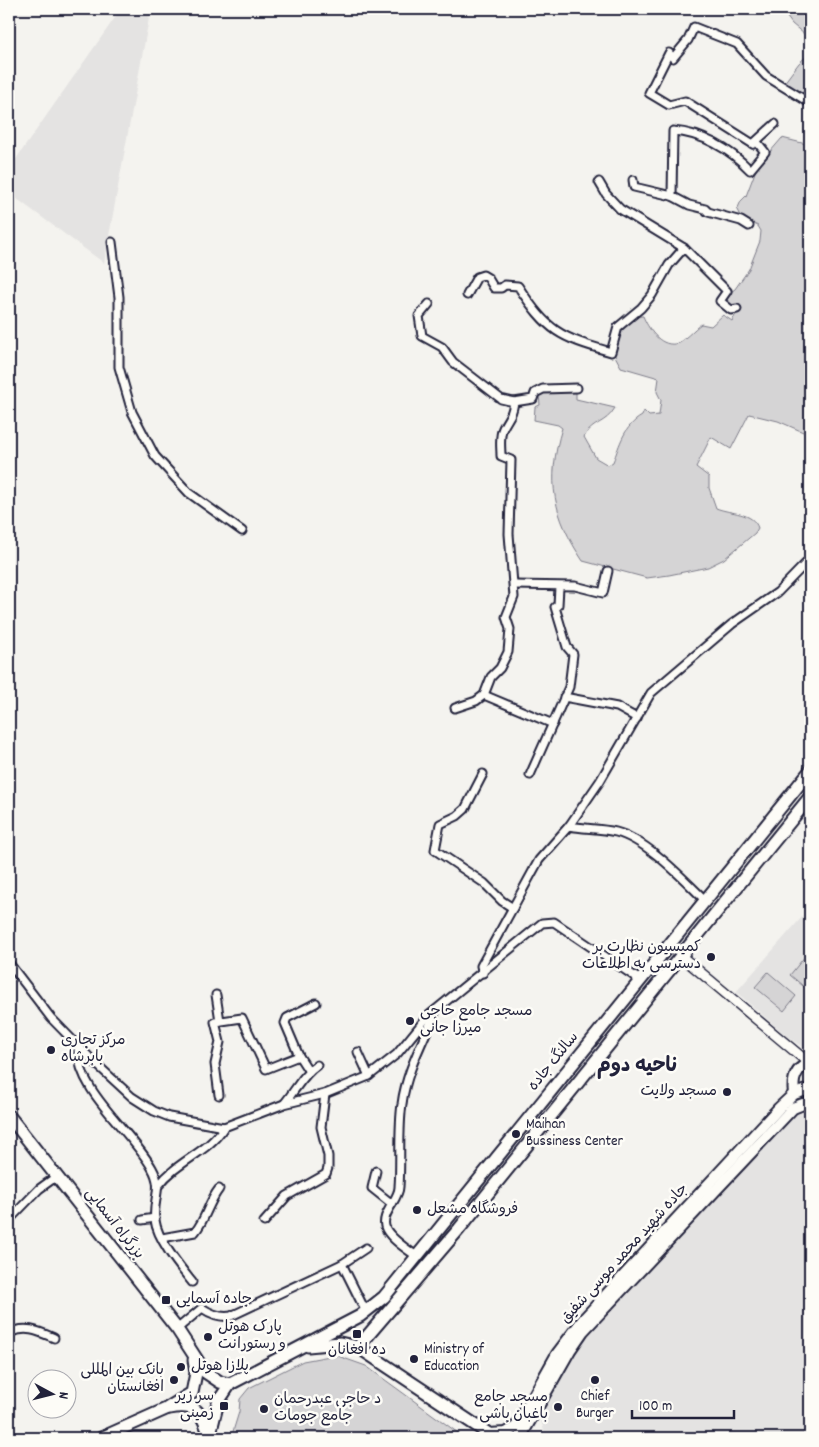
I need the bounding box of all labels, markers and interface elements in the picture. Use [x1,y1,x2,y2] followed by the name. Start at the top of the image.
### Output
[582,937,701,976] place label: کمیسیون نظارت بر دسترسی به اطلاعات
[705,951,717,963] marker: کمیسیون نظارت بر دسترسی به اطلاعات
[420,1001,532,1040] place label: مسجد جامع حاجی میرزا جانی
[404,1015,416,1027] marker: مسجد جامع حاجی میرزا جانی
[523,1028,585,1096] street label: سالنگ جاده
[61,1030,125,1069] place label: مرکز تجاری بابرشاه
[45,1044,57,1056] marker: مرکز تجاری بابرشاه
[597,1053,677,1081] district label: ناحیه دوم
[641,1081,717,1103] place label: مسجد ولایت
[721,1086,733,1098] marker: مسجد ولایت
[526,1114,624,1153] place label: Maihan Bussiness Center
[510,1128,522,1140] marker: Maihan Bussiness Center
[556,1179,694,1329] street label: جاده شهید محمد موسی شفیق
[79,1184,149,1264] street label: بزرگراه آسمایی
[427,1199,518,1221] place label: فروشگاه مشعل
[411,1204,423,1216] marker: فروشگاه مشعل
[176,1289,252,1311] place label: جاده آسمایی
[160,1294,172,1306] marker: جاده آسمایی
[218,1317,286,1356] place label: پارک هوتل و رستورانت
[351,1328,363,1340] marker: ده افغانان
[202,1331,214,1343] marker: پارک هوتل و رستورانت
[424,1339,485,1378] place label: Ministry of Education
[328,1340,386,1362] place label: ده افغانان
[408,1353,420,1365] marker: Ministry of Education
[191,1356,249,1378] place label: پلازا هوتل
[80,1360,164,1399] place label: بانک بین المللی افغانستان
[175,1361,187,1373] marker: پلازا هوتل
[28,1370,78,1420] north arrow
[168,1374,180,1386] marker: بانک بین المللی افغانستان
[589,1374,601,1386] marker: Chief Burger
[173,1386,214,1425] place label: سر زیر زمینی
[576,1386,614,1425] place label: Chief Burger
[474,1387,548,1426] place label: مسجد جامع باغبان باشی
[632,1387,734,1419] scale bar
[274,1389,381,1428] place label: د حاجي عبدرحمان جامع جومات
[53,1391,73,1400] text: N
[639,1396,672,1418] text: 100 m
[218,1400,230,1412] marker: سر زیر زمینی
[552,1401,564,1413] marker: مسجد جامع باغبان باشی
[258,1403,270,1415] marker: د حاجي عبدرحمان جامع جومات

